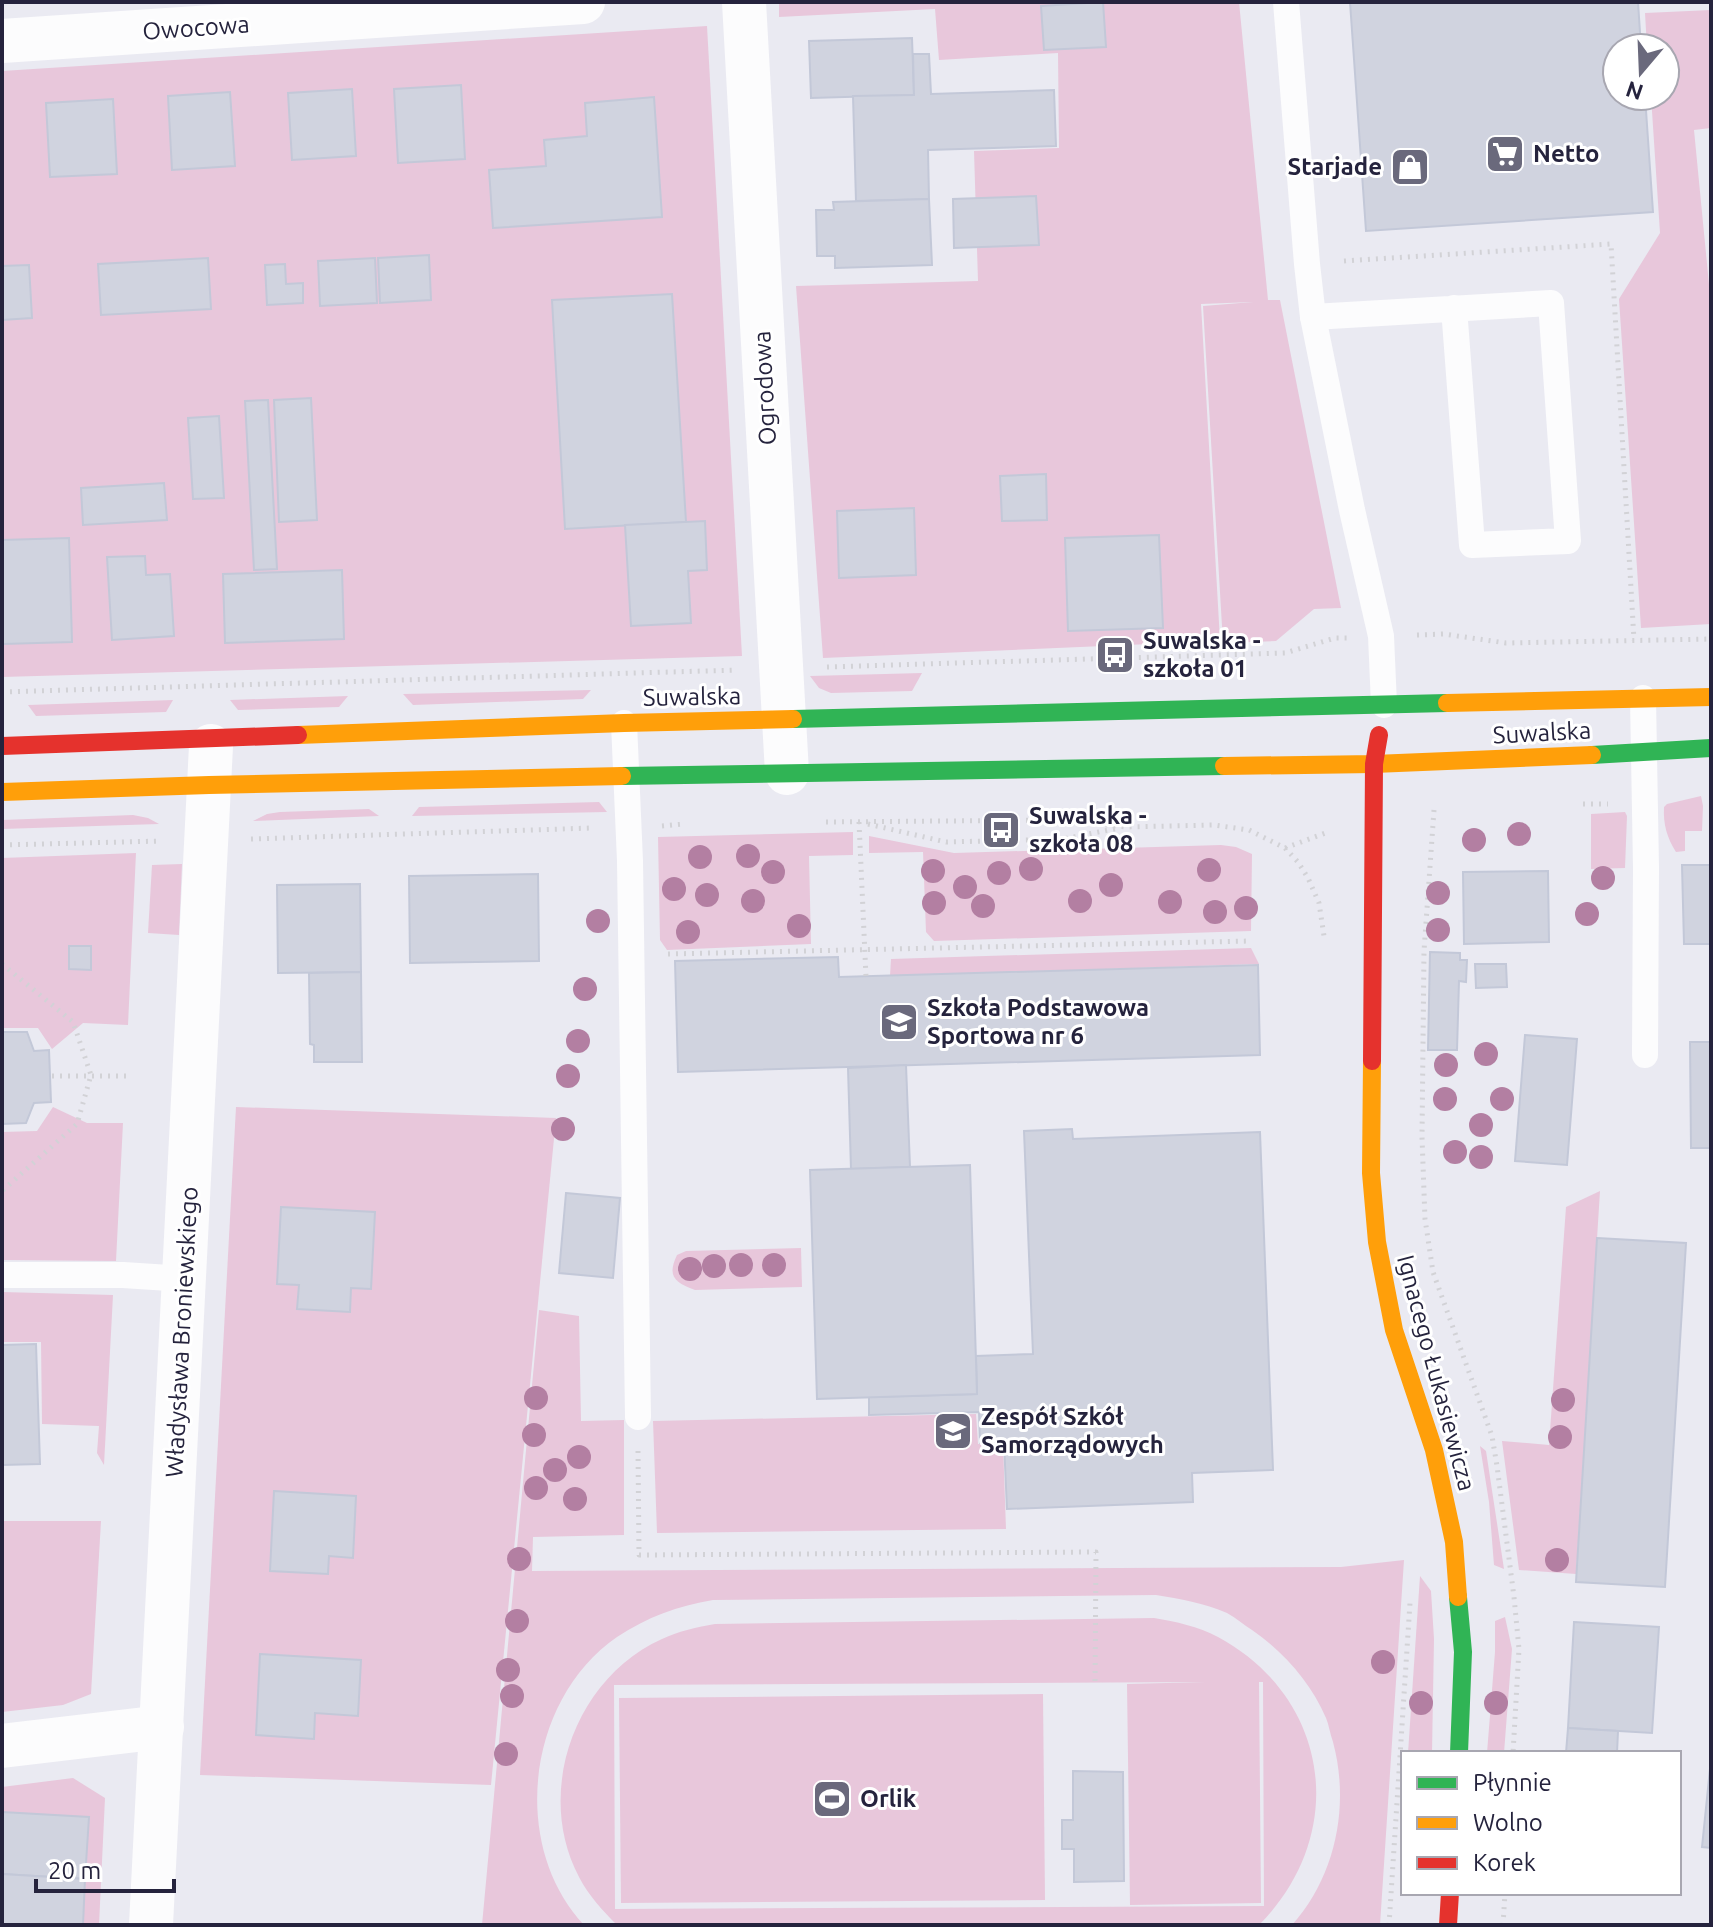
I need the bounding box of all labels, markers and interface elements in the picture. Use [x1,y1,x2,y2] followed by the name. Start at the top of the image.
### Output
[141,10,250,45] street label: Owocowa
[1601,32,1681,112] north arrow
[1622,77,1646,106] text: N
[1484,133,1526,175] supermarket icon: Netto
[1533,140,1600,167] place label: Netto
[1389,146,1431,188] shop icon: Starjade
[1288,153,1382,180] place label: Starjade
[748,330,781,446] street label: Ogrodowa
[1143,627,1261,682] place label: Suwalska - szkoła 01
[1094,634,1136,676] bus stop icon: Suwalska - szkoła 01
[643,682,741,711] street label: Suwalska
[1492,716,1592,749] street label: Suwalska
[1029,802,1147,857] place label: Suwalska - szkoła 08
[980,809,1022,851] bus stop icon: Suwalska - szkoła 08
[927,994,1149,1049] place label: Szkoła Podstawowa Sportowa nr 6
[878,1001,920,1043] school or university icon: Szkoła Podstawowa Sportowa nr 6
[160,1186,203,1478] street label: Władysława Broniewskiego
[1392,1252,1481,1494] street label: Ignacego Łukasiewicza
[981,1403,1164,1458] place label: Zespół Szkół Samorządowych
[932,1410,974,1452] school or university icon: Zespół Szkół Samorządowych
[1401,1751,1681,1895] legend
[1473,1769,1552,1796] text: Płynnie
[811,1778,853,1820] sports icon: Orlik
[860,1785,917,1812] place label: Orlik
[1473,1809,1543,1836] text: Wolno
[36,1843,174,1893] scale bar
[1473,1849,1536,1876] text: Korek
[48,1857,101,1884] text: 20 m

